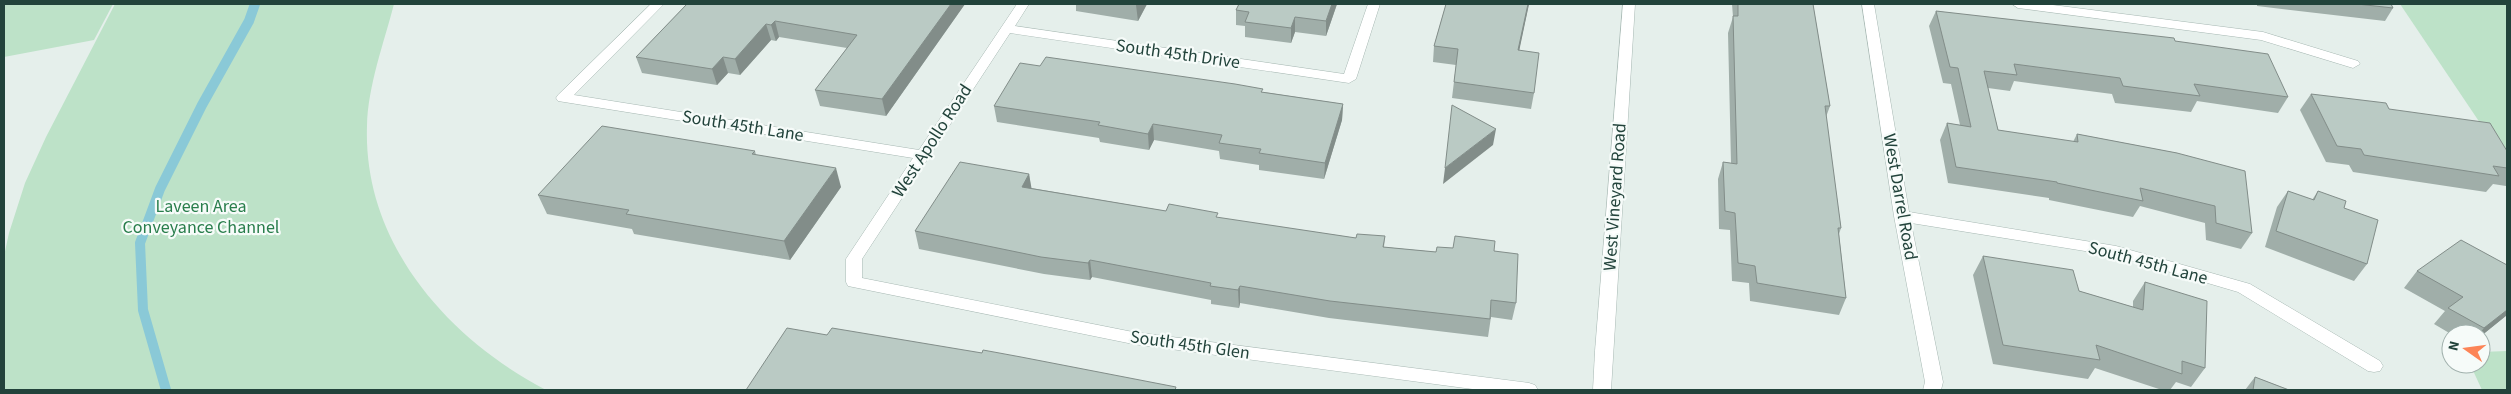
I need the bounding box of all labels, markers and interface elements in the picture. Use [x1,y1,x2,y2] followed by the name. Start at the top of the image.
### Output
[1114,33,1242,75] street label: South 45th Drive
[886,79,978,203] street label: West Apollo Road
[680,104,806,148] street label: South 45th Lane
[1597,122,1633,272] street label: West Vineyard Road
[1877,132,1923,262] street label: West Darrel Road
[123,194,279,240] park label: Laveen Area Conveyance Channel
[2086,235,2211,291] street label: South 45th Lane
[1129,324,1251,366] street label: South 45th Glen
[2441,324,2491,374] north arrow
[2444,339,2465,353] text: N

